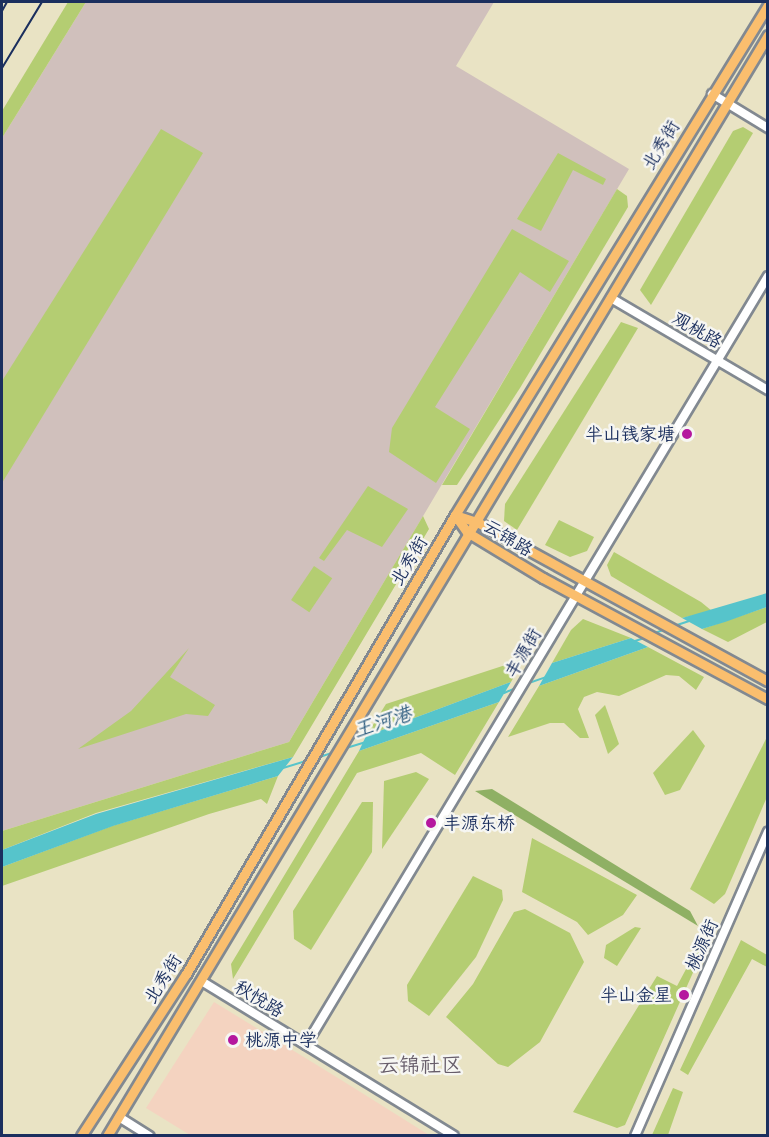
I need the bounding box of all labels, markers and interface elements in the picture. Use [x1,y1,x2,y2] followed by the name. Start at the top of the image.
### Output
[638,116,684,174] street label: 北秀街
[668,307,726,353] street label: 观桃路
[585,423,675,445] place label: 半山钱家塘
[680,427,694,441] marker: 半山钱家塘
[479,515,537,561] street label: 云锦路
[386,532,432,590] street label: 北秀街
[500,624,546,682] street label: 丰源街
[350,700,414,742] water label: 王河港
[443,812,515,834] place label: 丰源东桥
[424,816,438,830] marker: 丰源东桥
[681,916,723,974] street label: 桃源街
[140,950,186,1008] street label: 北秀街
[230,976,288,1022] street label: 秋悦路
[600,984,672,1006] place label: 半山金星
[677,988,691,1002] marker: 半山金星
[245,1029,317,1051] place label: 桃源中学
[226,1033,240,1047] marker: 桃源中学
[378,1052,462,1078] district label: 云锦社区

